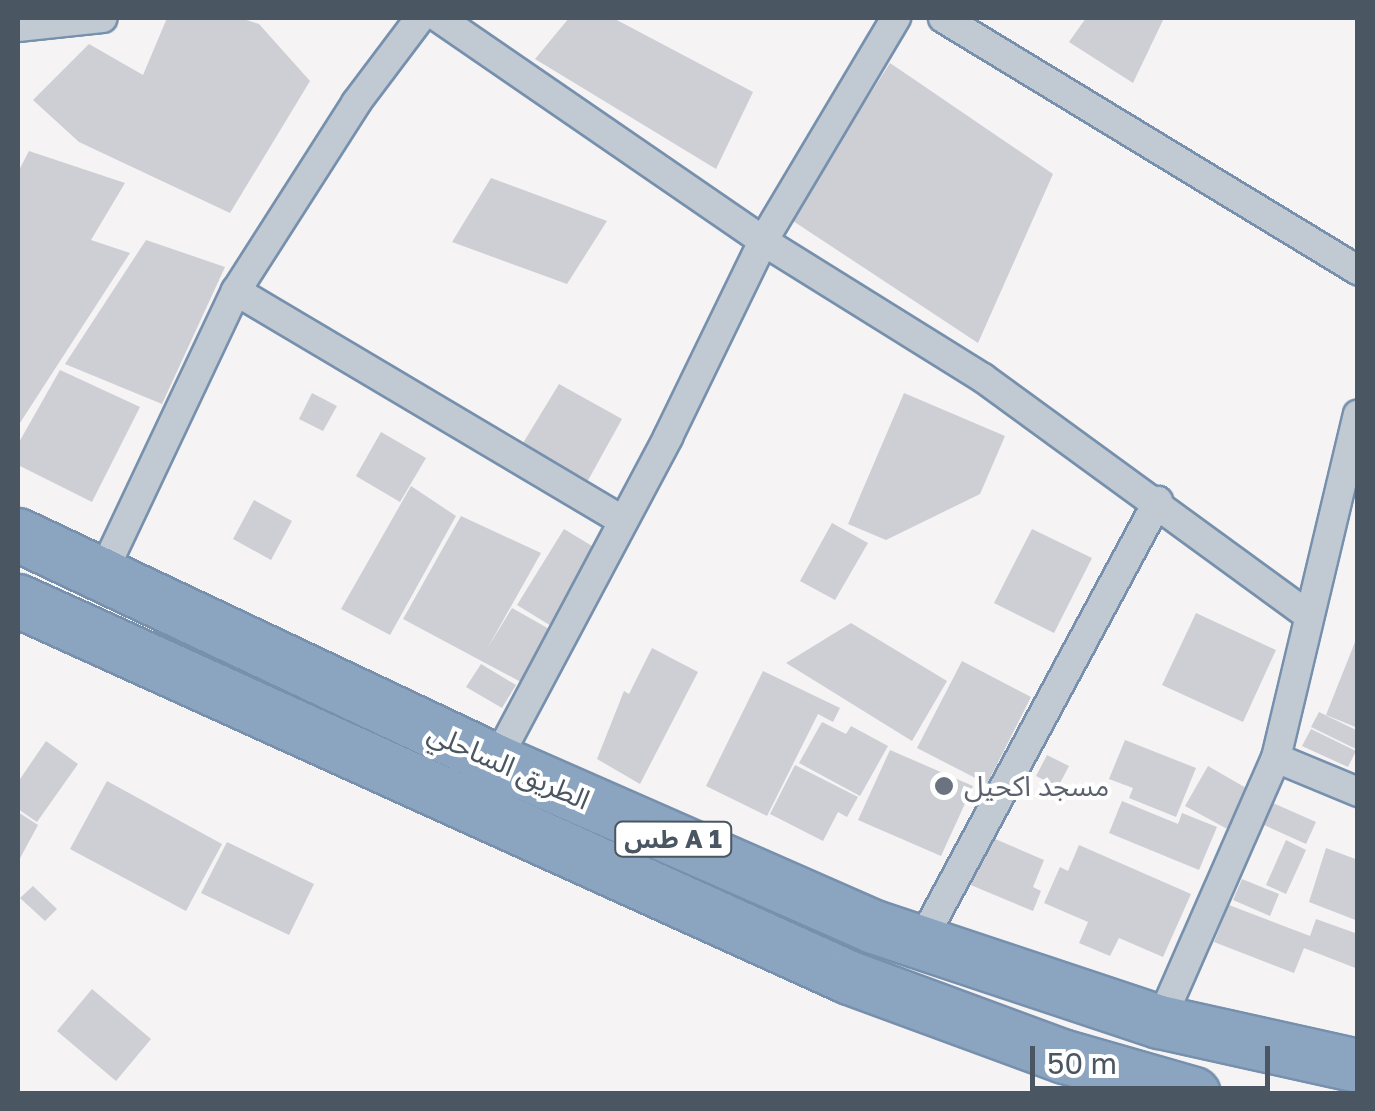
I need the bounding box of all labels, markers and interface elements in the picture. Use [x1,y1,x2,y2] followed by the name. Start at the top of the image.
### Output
[423,715,595,817] street label: الطريق الساحلي
[964,769,1109,803] place label: مسجد اكحيل
[933,775,955,797] marker: مسجد اكحيل
[613,819,733,859] road number: طس A 1
[1035,1026,1275,1088] scale bar
[1047,1045,1117,1081] text: 50 m

